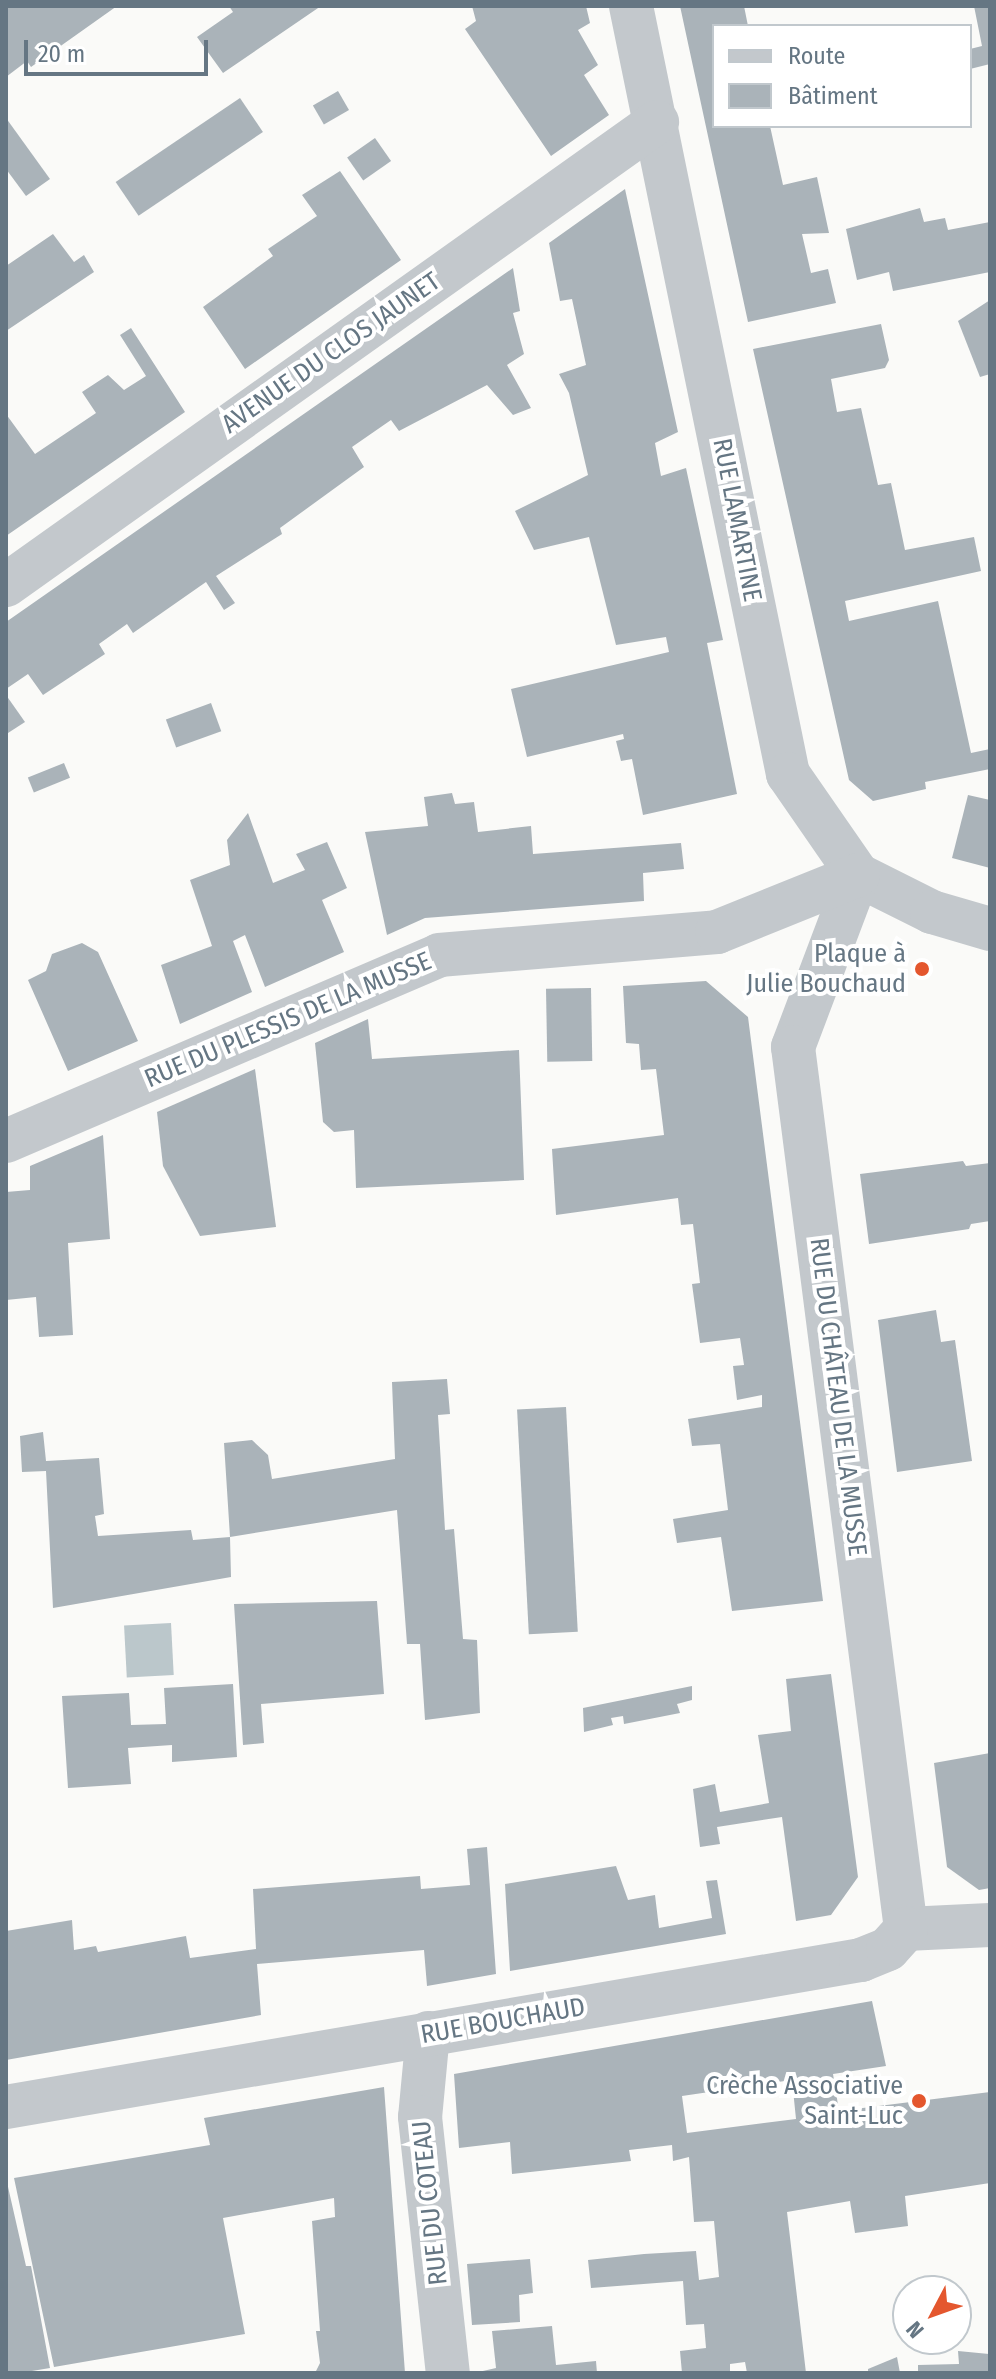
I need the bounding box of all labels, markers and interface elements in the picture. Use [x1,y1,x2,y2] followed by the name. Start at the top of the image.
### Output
[28,24,212,74] scale bar
[712,24,972,128] legend
[38,40,85,68] text: 20 m
[788,42,845,70] text: Route
[788,82,878,110] text: Bâtiment
[216,266,446,440] street label: AVENUE DU CLOS JAUNET
[706,436,768,604] street label: RUE LAMARTINE
[746,938,906,1000] place label: Plaque à Julie Bouchaud
[140,945,436,1095] street label: RUE DU PLESSIS DE LA MUSSE
[913,960,931,978] marker: Plaque à Julie Bouchaud
[803,1236,873,1558] street label: RUE DU CHÂTEAU DE LA MUSSE
[418,1991,588,2051] street label: RUE BOUCHAUD
[706,2070,903,2132] place label: Crèche Associative Saint-Luc
[910,2092,928,2110] marker: Crèche Associative Saint-Luc
[406,2119,454,2287] street label: RUE DU COTEAU
[892,2275,972,2355] north arrow
[901,2316,930,2344] text: N

